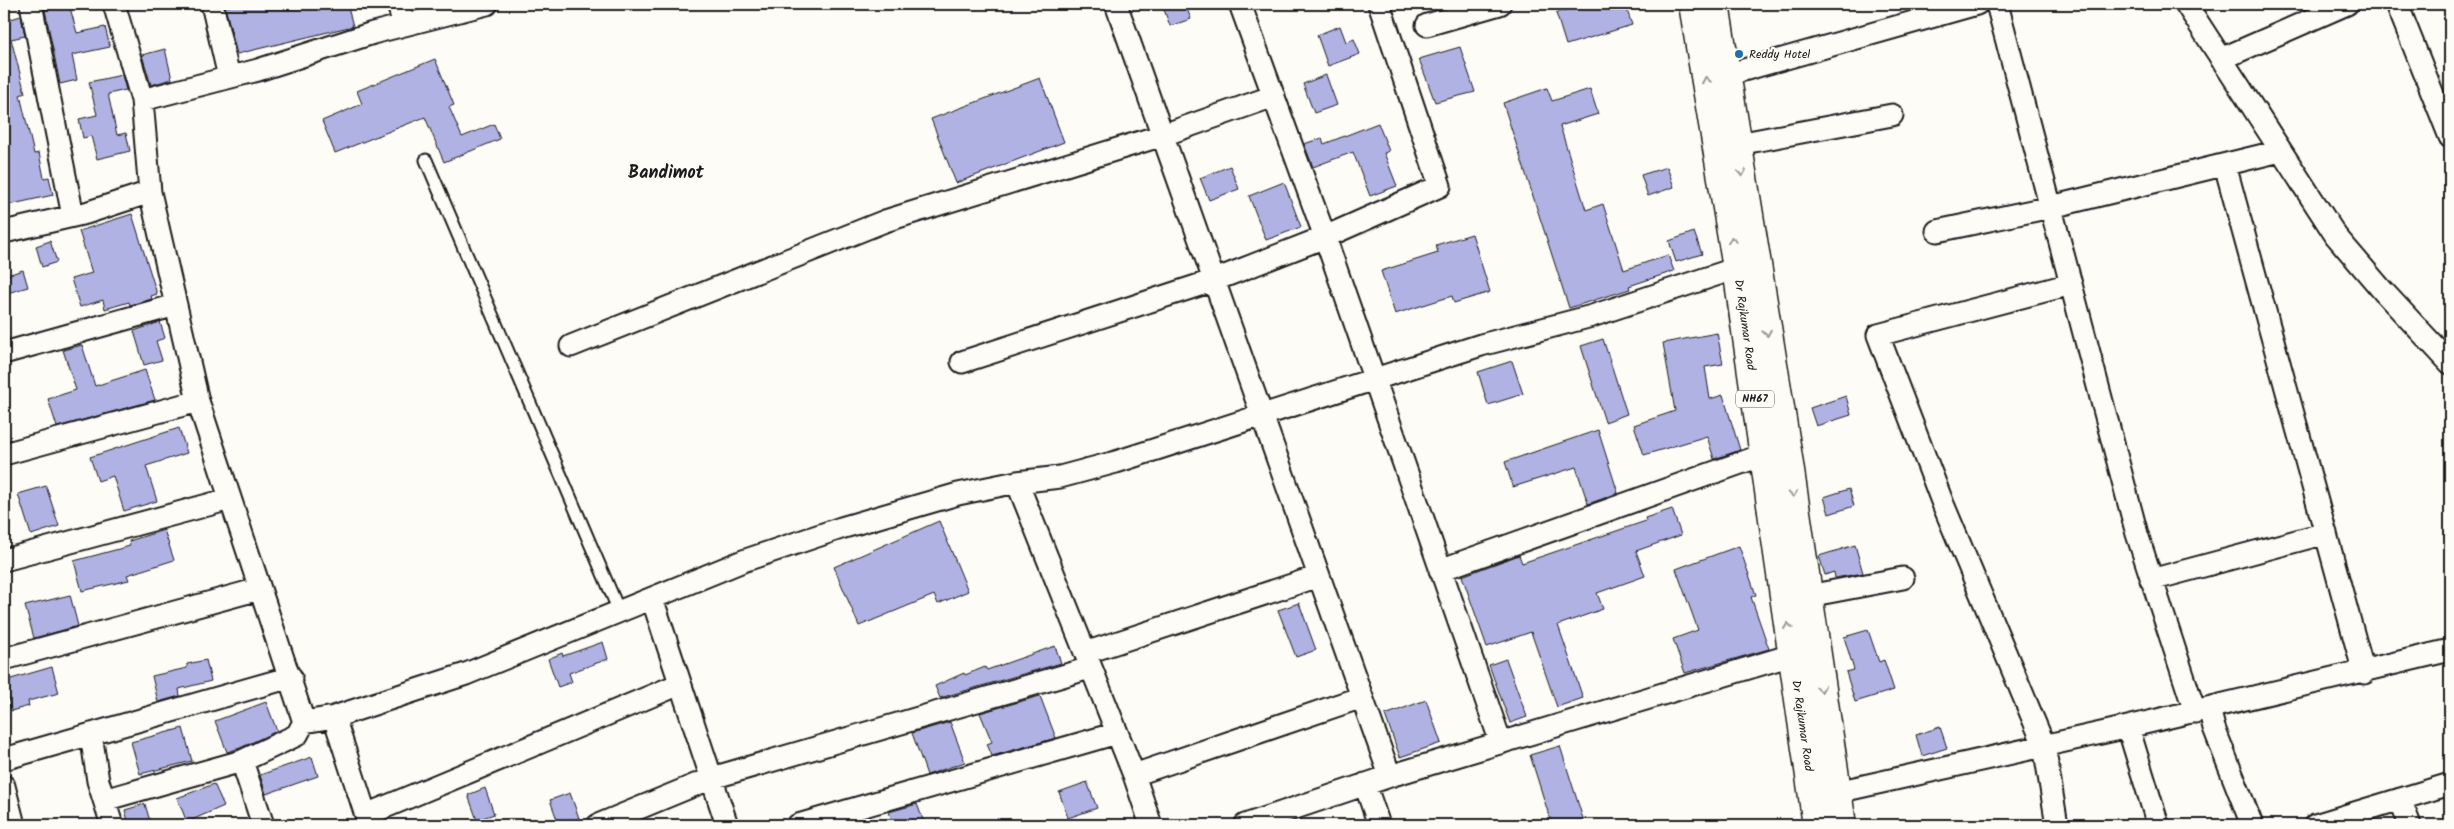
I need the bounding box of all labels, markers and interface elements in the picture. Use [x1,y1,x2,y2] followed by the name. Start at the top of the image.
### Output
[1749,45,1810,64] place label: Reddy Hotel
[1733,48,1745,60] marker: Reddy Hotel
[1701,76,1711,84] one-way arrow
[628,159,705,188] district label: Bandimot
[1736,169,1747,177] one-way arrow
[1727,236,1737,245] one-way arrow
[1729,278,1761,373] street label: Dr Rajkumar Road
[1762,329,1772,338] one-way arrow
[1736,390,1774,408] road number: NH67
[1787,490,1798,498] one-way arrow
[1783,622,1794,630] one-way arrow
[1787,679,1819,773] street label: Dr Rajkumar Road
[1815,686,1826,694] one-way arrow

